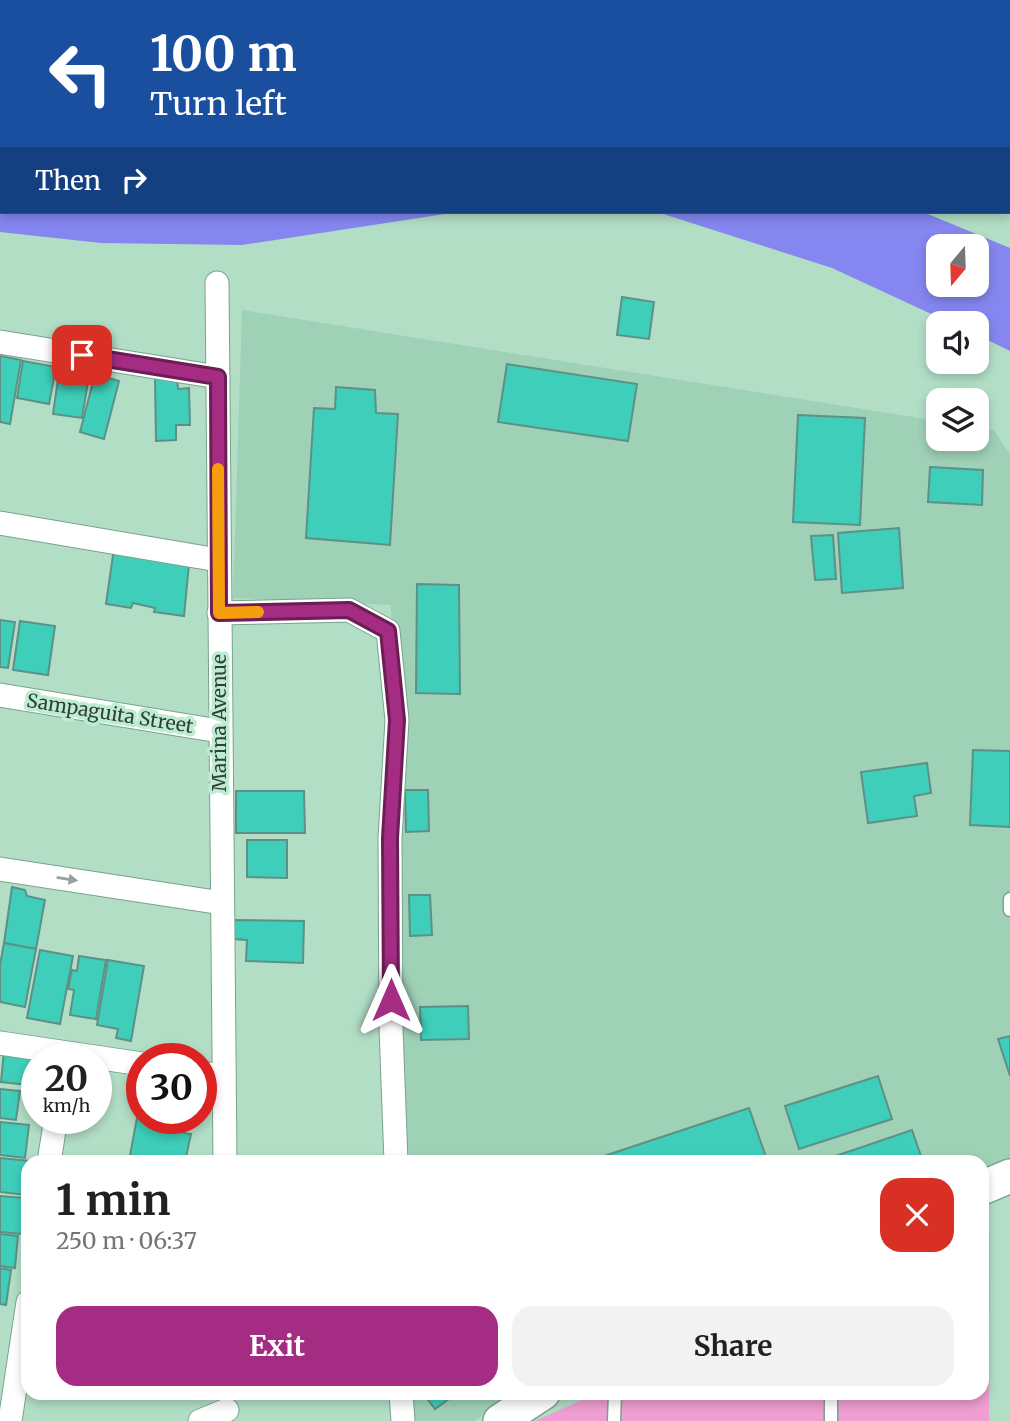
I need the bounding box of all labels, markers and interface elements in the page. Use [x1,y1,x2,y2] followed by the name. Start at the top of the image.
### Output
[150,23,297,84] text: 100 m
[35,28,126,119] icon: left
[150,84,287,124] text: Turn left
[115,161,153,199] icon: right
[35,164,101,197] text: Then
[926,234,989,298] north arrow
[926,234,989,451] map controls
[926,311,989,374] button: sound
[52,325,112,385] pin
[63,336,101,374] icon: arrive
[926,388,989,451] button: layers
[207,654,231,792] street label: Marina Avenue
[25,688,196,738] street label: Sampaguita Street
[57,874,79,885] one-way arrow
[354,963,428,1037] position arrow
[126,1043,217,1134] speed limit sign: 30
[45,1057,88,1101] text: 20
[43,1094,90,1117] text: km/h
[56,1174,170,1226] text: 1 min
[880,1178,954,1252] button: close
[56,1226,197,1255] text: 250 m · 06:37
[56,1306,498,1386] button: Exit
[512,1306,954,1386] button: Share

